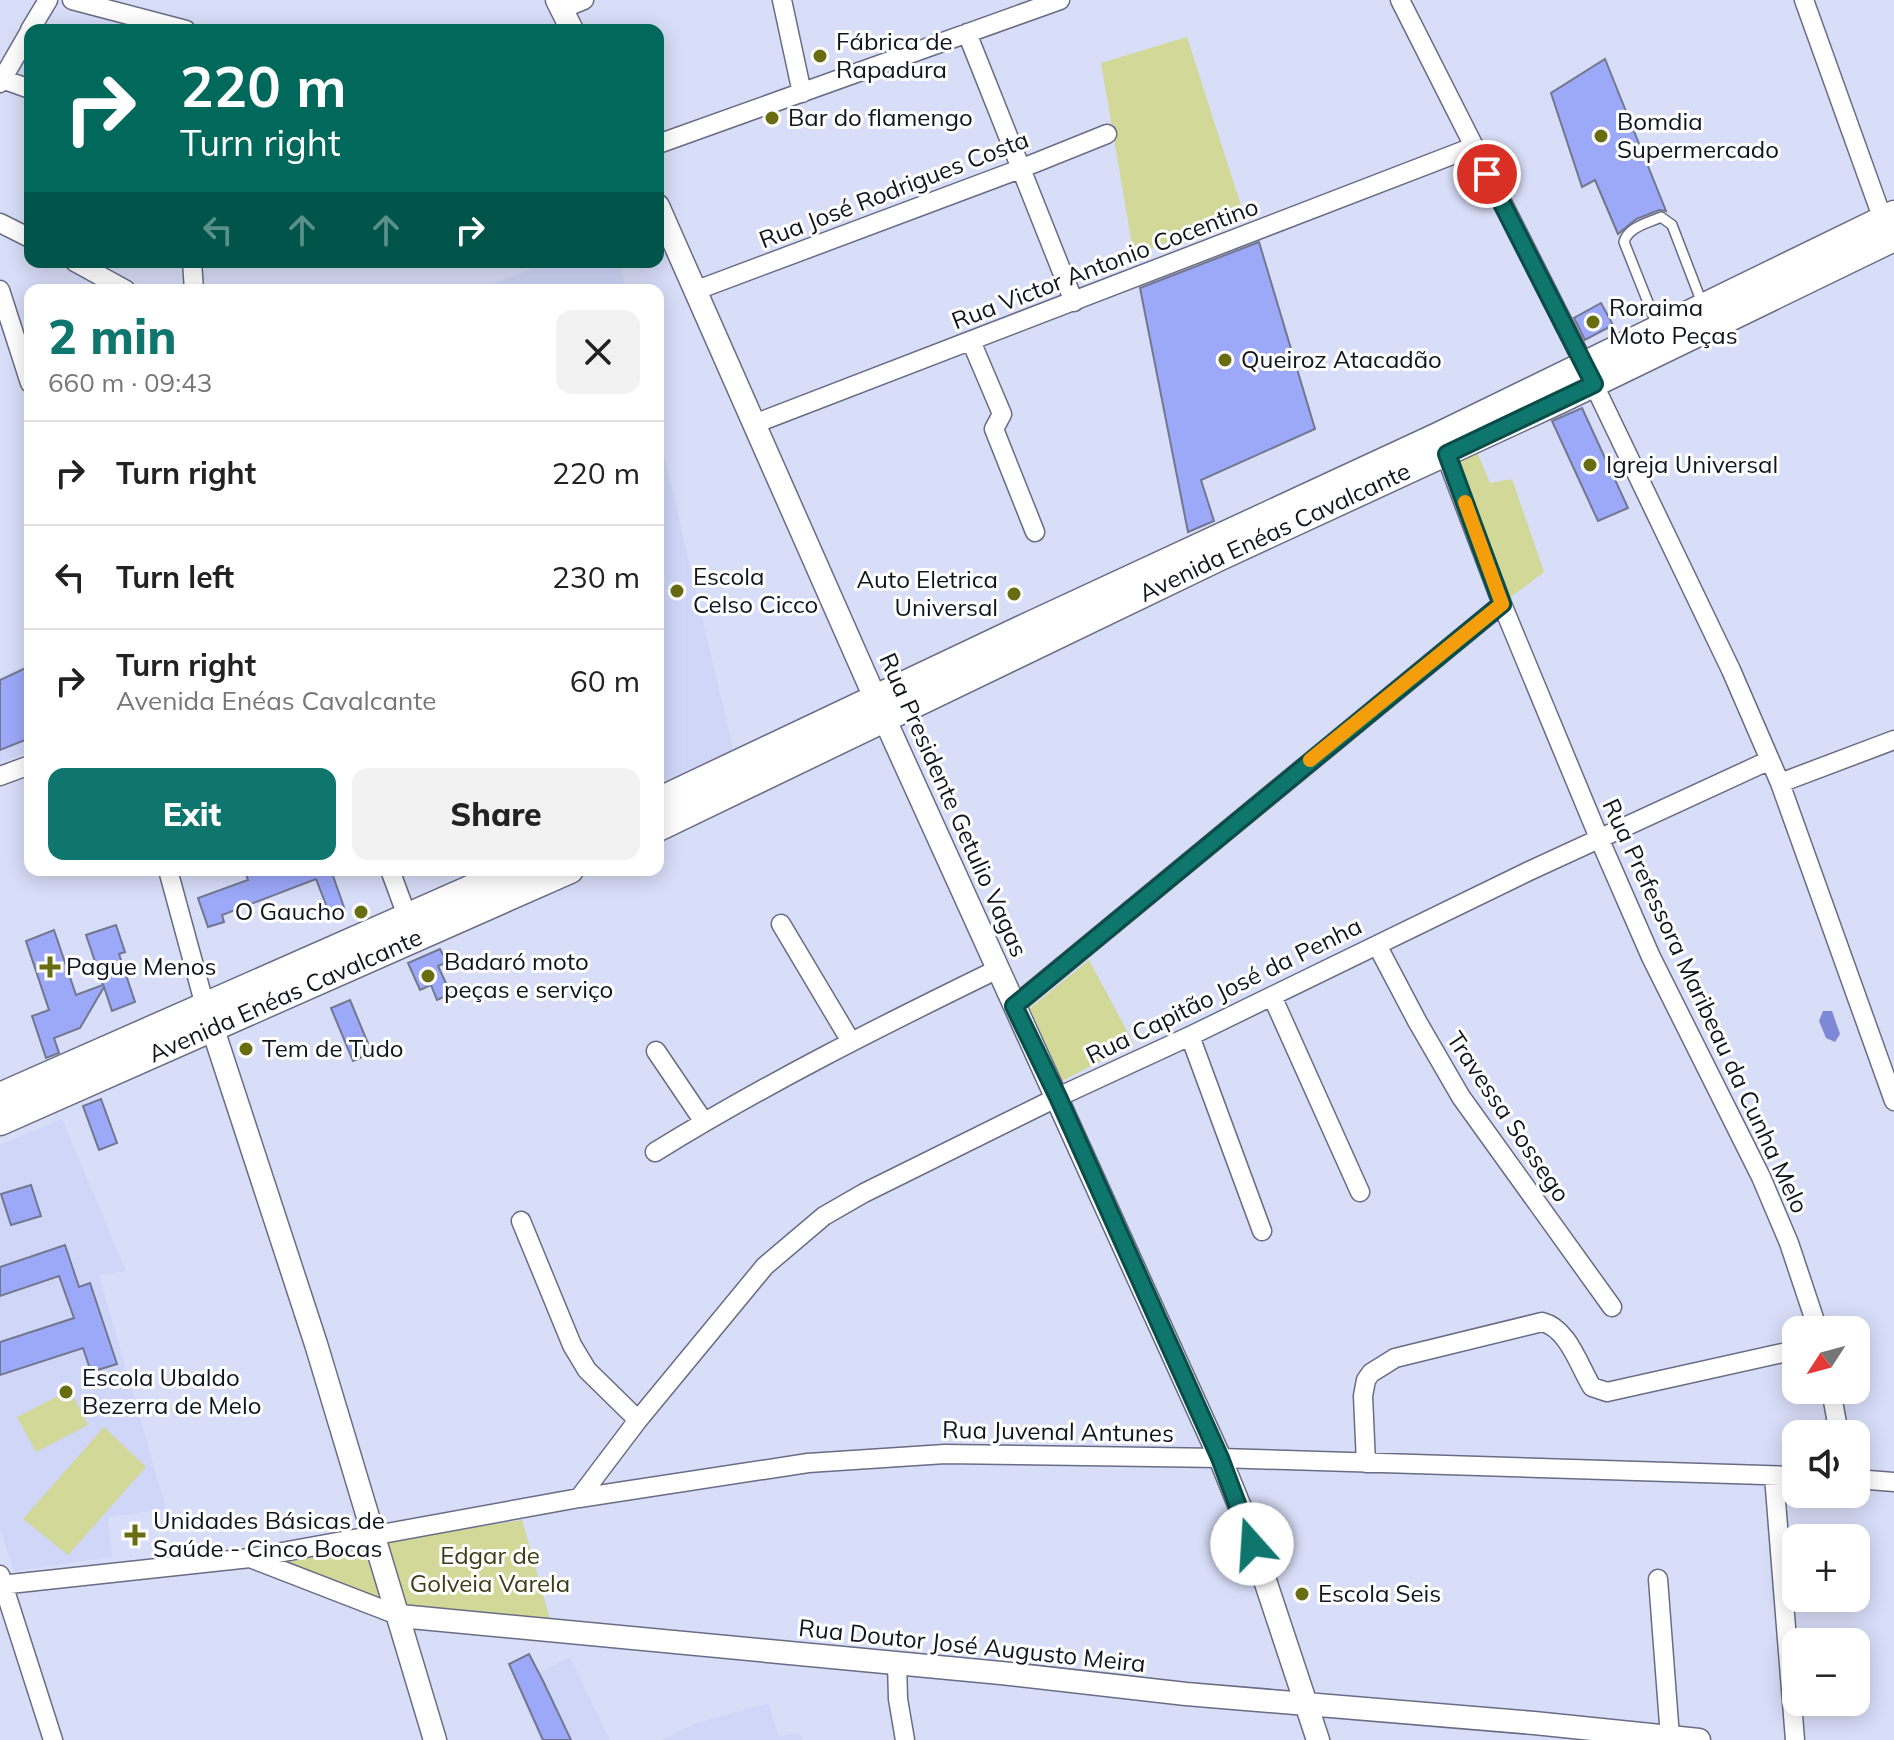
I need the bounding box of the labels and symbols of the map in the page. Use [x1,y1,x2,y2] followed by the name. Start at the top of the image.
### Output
[836,26,953,84] place label: Fábrica de Rapadura
[811,47,829,65] marker: Fábrica de Rapadura
[788,102,973,132] place label: Bar do flamengo
[1617,106,1779,164] place label: Bomdia Supermercado
[763,109,781,127] marker: Bar do flamengo
[755,124,1033,254] street label: Rua José Rodrigues Costa
[1592,127,1610,145] marker: Bomdia Supermercado
[1453,140,1521,208] pin
[947,191,1262,335] street label: Rua Victor Antonio Cocentino
[1609,292,1738,350] place label: Roraima Moto Peças
[1584,313,1602,331] marker: Roraima Moto Peças
[1241,344,1442,374] place label: Queiroz Atacadão
[1216,351,1234,369] marker: Queiroz Atacadão
[1606,449,1778,479] place label: Igreja Universal
[1134,455,1415,608] street label: Avenida Enéas Cavalcante
[1581,456,1599,474] marker: Igreja Universal
[693,561,818,619] place label: Escola Celso Cicco
[856,564,998,622] place label: Auto Eletrica Universal
[668,582,686,600] marker: Escola Celso Cicco
[1005,585,1023,603] marker: Auto Eletrica Universal
[873,648,1035,961] street label: Rua Presidente Getulio Vagas
[1596,794,1815,1218] street label: Rua Prefessora Maribeau da Cunha Melo
[235,896,345,926] place label: O Gaucho
[352,903,370,921] marker: O Gaucho
[1081,910,1366,1070] street label: Rua Capitão José da Penha
[144,921,426,1068] street label: Avenida Enéas Cavalcante
[444,946,613,1004] place label: Badaró moto peças e serviço
[66,951,216,981] place label: Pague Menos
[41,958,59,976] marker: Pague Menos
[419,967,437,985] marker: Badaró moto peças e serviço
[1441,1025,1577,1207] street label: Travessa Sossego
[262,1033,404,1063] place label: Tem de Tudo
[237,1040,255,1058] marker: Tem de Tudo
[1782,1316,1870,1404] north arrow
[82,1362,261,1420] place label: Escola Ubaldo Bezerra de Melo
[57,1383,75,1401] marker: Escola Ubaldo Bezerra de Melo
[942,1414,1174,1448] street label: Rua Juvenal Antunes
[1210,1502,1294,1586] position arrow
[153,1505,385,1563] place label: Unidades Básicas de Saúde - Cinco Bocas
[124,1524,146,1546] marker: Unidades Básicas de Saúde - Cinco Bocas
[410,1540,570,1598] park label: Edgar de Golveia Varela
[1318,1578,1441,1608] place label: Escola Seis
[1293,1585,1311,1603] marker: Escola Seis
[797,1612,1147,1678] street label: Rua Doutor José Augusto Meira

